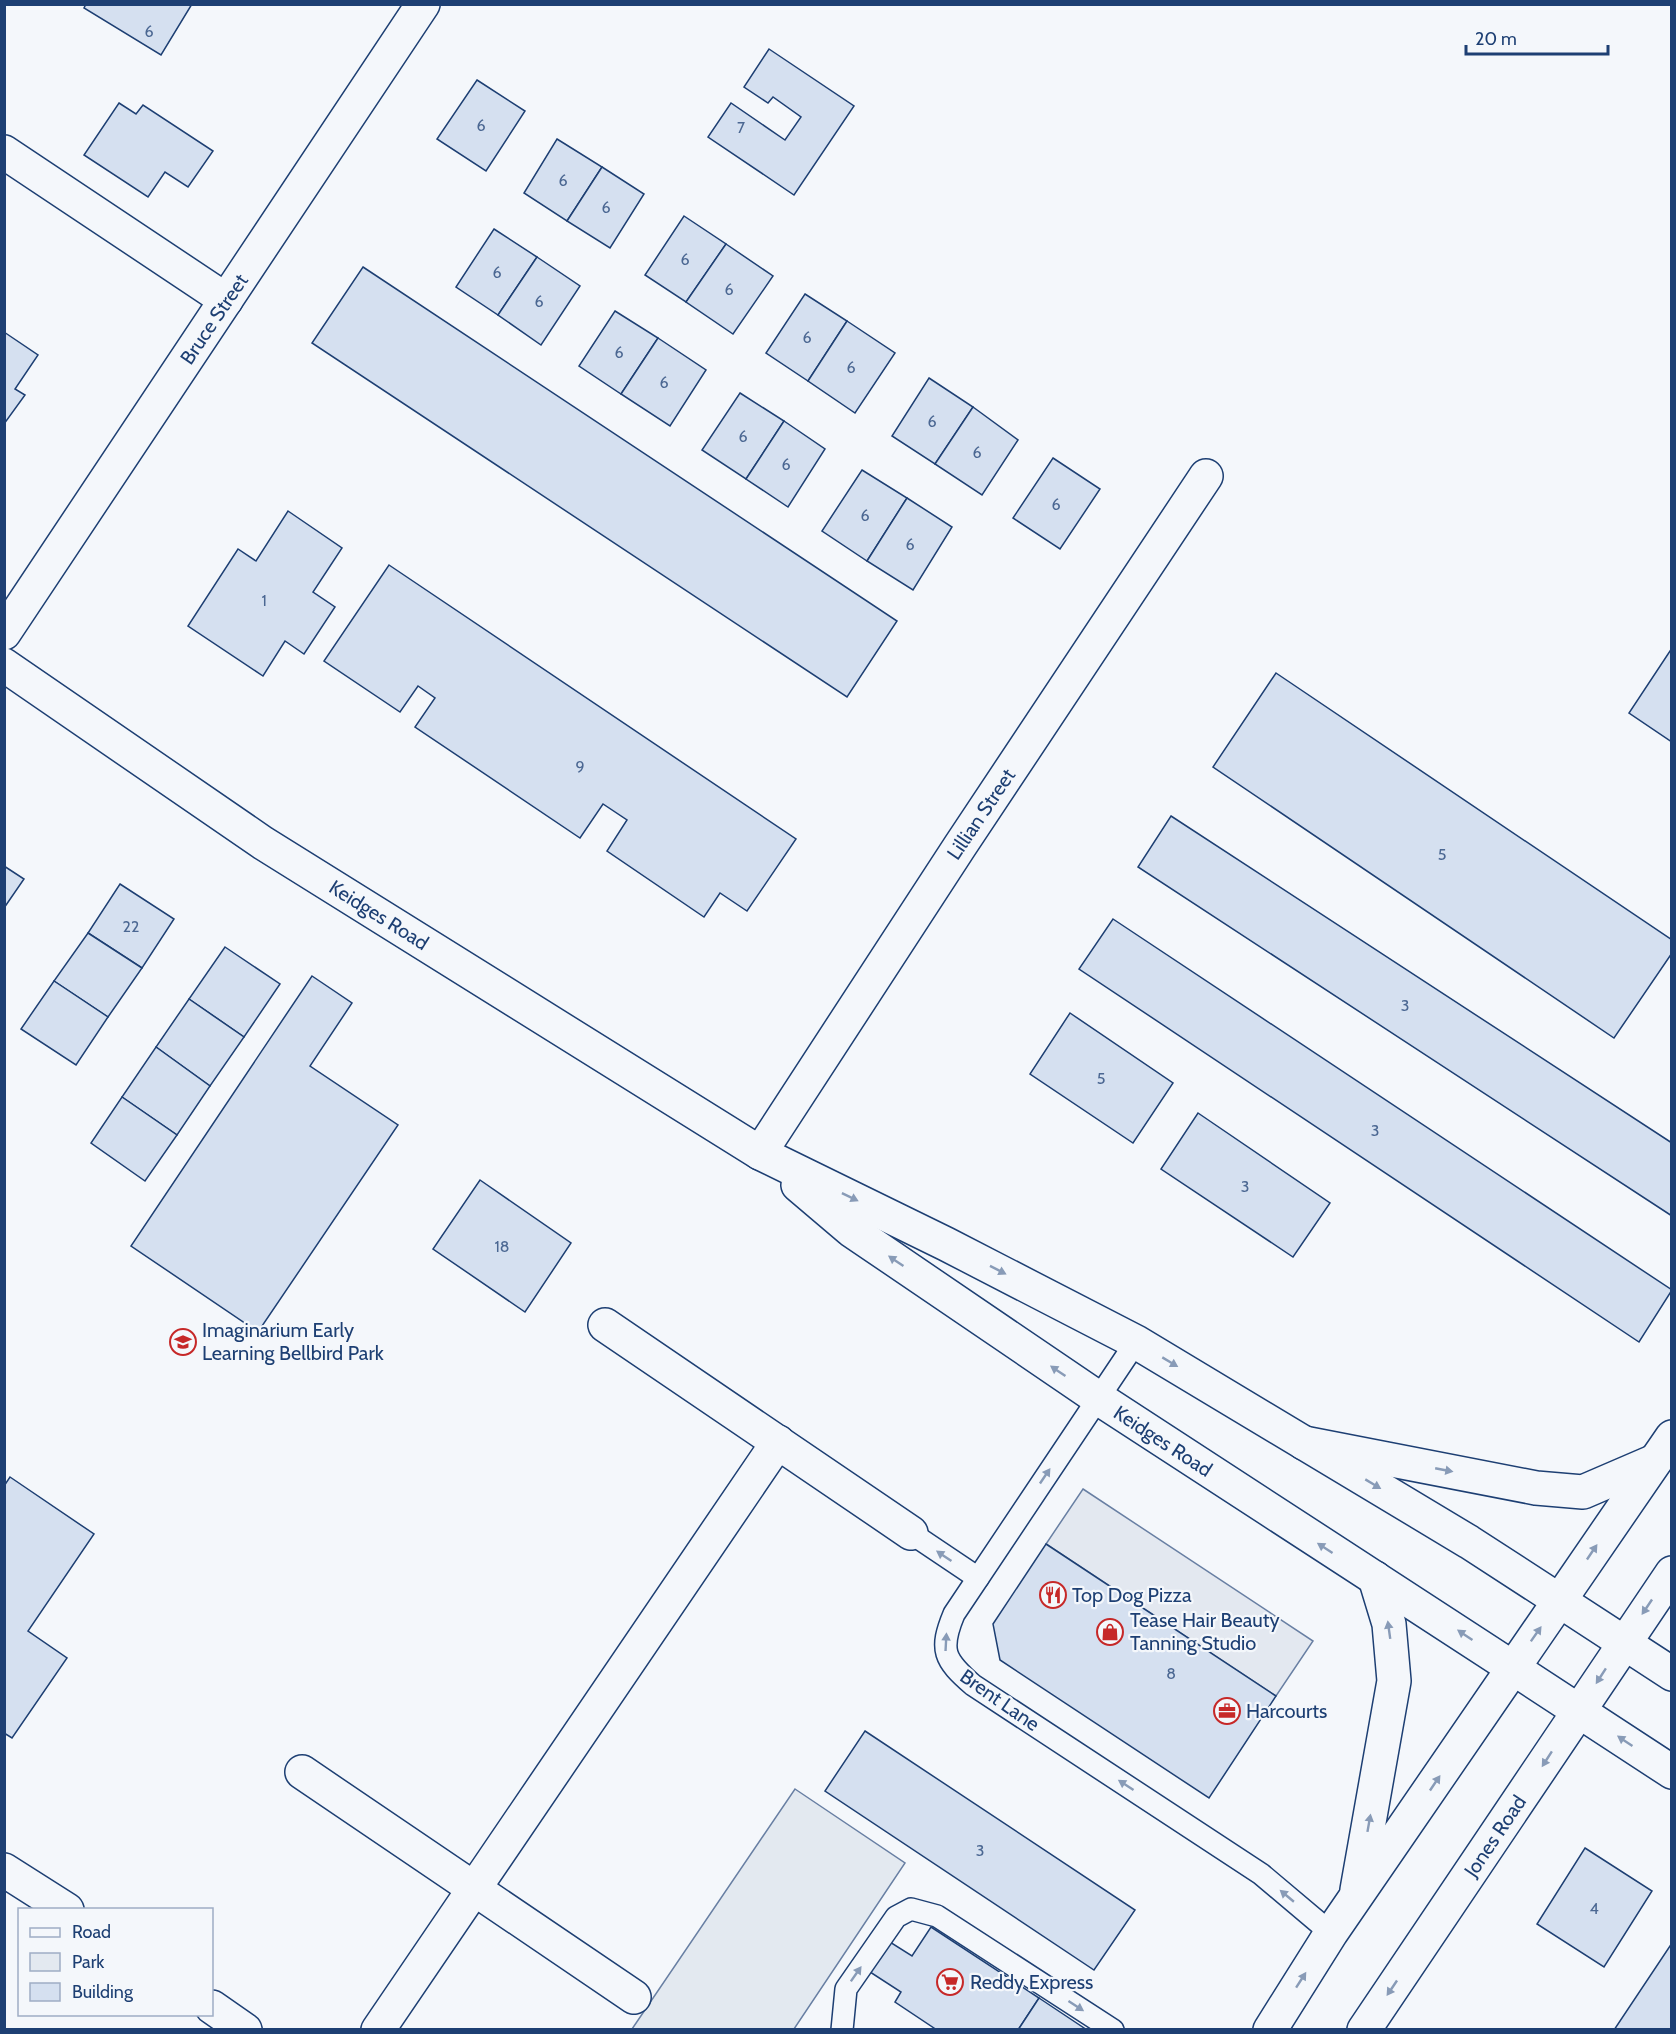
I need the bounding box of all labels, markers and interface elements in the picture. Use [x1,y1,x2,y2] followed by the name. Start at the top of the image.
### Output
[1466,18,1608,56] scale bar
[144,22,154,41] house number: 6
[1475,28,1517,50] text: 20 m
[476,116,486,135] house number: 6
[737,118,745,137] house number: 7
[558,171,568,190] house number: 6
[601,198,611,217] house number: 6
[680,250,690,269] house number: 6
[492,263,502,282] house number: 6
[175,269,253,369] street label: Bruce Street
[724,280,734,299] house number: 6
[534,292,544,311] house number: 6
[802,328,812,347] house number: 6
[614,343,624,362] house number: 6
[846,358,856,377] house number: 6
[659,373,669,392] house number: 6
[927,412,937,431] house number: 6
[738,427,748,446] house number: 6
[972,443,982,462] house number: 6
[781,455,791,474] house number: 6
[1051,495,1061,514] house number: 6
[860,506,870,525] house number: 6
[905,535,915,554] house number: 6
[261,591,267,610] house number: 1
[575,757,585,776] house number: 9
[942,764,1020,864] street label: Lillian Street
[1438,845,1446,864] house number: 5
[325,875,433,955] street label: Keidges Road
[123,917,139,936] house number: 22
[1401,996,1409,1015] house number: 3
[1097,1069,1105,1088] house number: 5
[1371,1121,1379,1140] house number: 3
[1241,1177,1249,1196] house number: 3
[842,1193,859,1202] one-way arrow
[495,1237,509,1256] house number: 18
[889,1255,905,1267] one-way arrow
[989,1266,1006,1275] one-way arrow
[202,1318,384,1365] place label: Imaginarium Early Learning Bellbird Park
[168,1327,198,1357] school or university icon: Imaginarium Early Learning Bellbird Park
[1162,1357,1179,1367] one-way arrow
[1050,1365,1066,1377] one-way arrow
[1109,1400,1217,1482] street label: Keidges Road
[1435,1466,1454,1475] one-way arrow
[1040,1468,1051,1485] one-way arrow
[1365,1479,1381,1490] one-way arrow
[1317,1542,1334,1553] one-way arrow
[1586,1545,1598,1561] one-way arrow
[937,1550,953,1562] one-way arrow
[1038,1580,1068,1610] restaurant icon: Top Dog Pizza
[1072,1583,1192,1607] place label: Top Dog Pizza
[1641,1599,1653,1615] one-way arrow
[1130,1608,1280,1655] place label: Tease Hair Beauty Tanning Studio
[1095,1617,1125,1647] shop icon: Tease Hair Beauty Tanning Studio
[1385,1620,1394,1639] one-way arrow
[1530,1627,1542,1643] one-way arrow
[1457,1630,1473,1641] one-way arrow
[941,1632,951,1651] one-way arrow
[956,1664,1044,1736] street label: Brent Lane
[1166,1664,1176,1683] house number: 8
[1595,1668,1607,1684] one-way arrow
[1212,1696,1242,1726] office icon: Harcourts
[1246,1699,1327,1723] place label: Harcourts
[1617,1736,1633,1747] one-way arrow
[1541,1751,1552,1768] one-way arrow
[1429,1775,1440,1791] one-way arrow
[1118,1780,1134,1791] one-way arrow
[1458,1791,1531,1882] street label: Jones Road
[1365,1813,1374,1832] one-way arrow
[976,1841,984,1860] house number: 3
[1279,1889,1295,1902] one-way arrow
[1589,1899,1599,1918] house number: 4
[18,1908,213,2016] legend
[72,1921,111,1943] text: Road
[72,1951,105,1973] text: Park
[850,1967,862,1983] one-way arrow
[935,1967,965,1997] supermarket icon: Reddy Express
[970,1970,1093,1994] place label: Reddy Express
[1295,1972,1306,1988] one-way arrow
[1387,1980,1398,1996] one-way arrow
[72,1981,134,2003] text: Building
[1068,2000,1084,2011] one-way arrow

